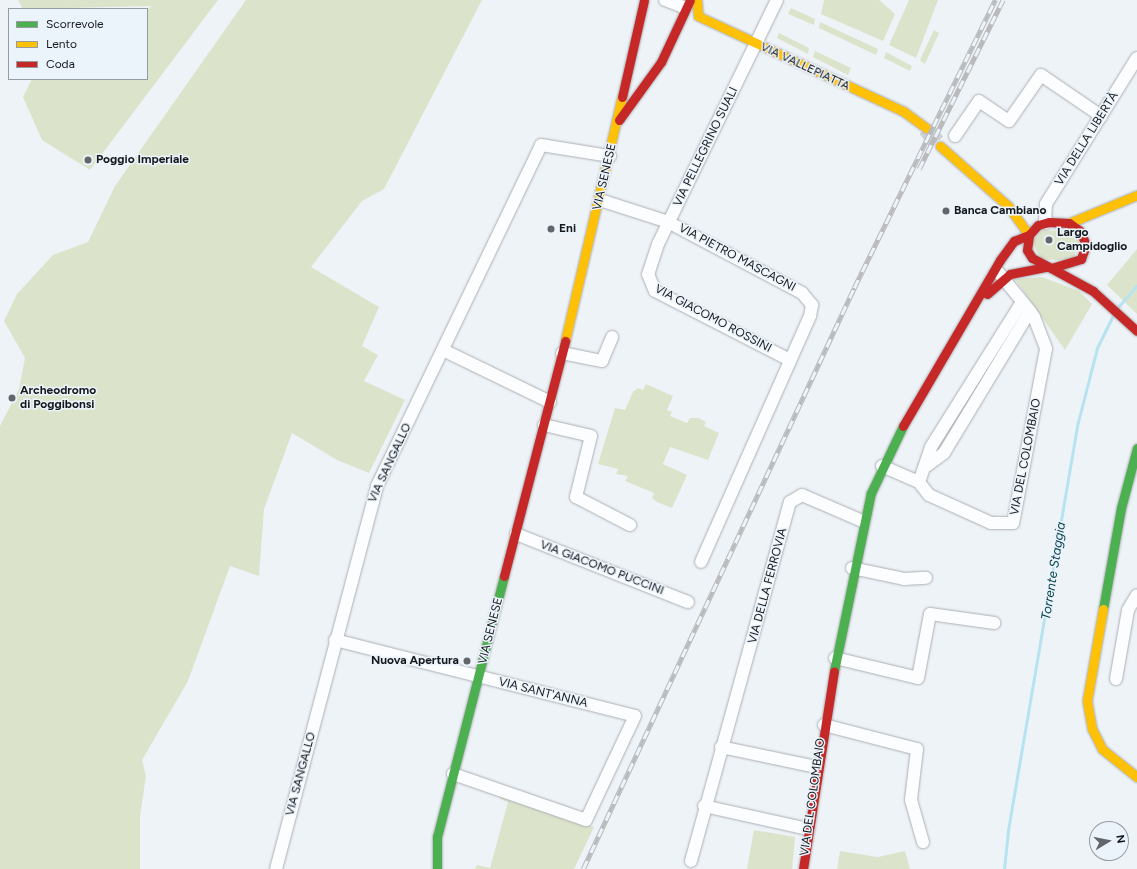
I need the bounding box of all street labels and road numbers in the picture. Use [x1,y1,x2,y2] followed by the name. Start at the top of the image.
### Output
[758,40,852,94] street label: VIA VALLEPIATTA
[671,85,741,209] street label: VIA PELLEGRINO SUALI
[1052,90,1122,188] street label: VIA DELLA LIBERTÀ
[590,142,620,212] street label: VIA SENESE
[676,221,798,295] street label: VIA PIETRO MASCAGNI
[652,282,774,356] street label: VIA GIACOMO ROSSINI
[1008,397,1044,517] street label: VIA DEL COLOMBAIO
[365,421,415,505] street label: VIA SANGALLO
[746,527,790,645] street label: VIA DELLA FERROVIA
[538,538,666,598] street label: VIA GIACOMO PUCCINI
[476,596,506,666] street label: VIA SENESE
[497,675,589,711] street label: VIA SANT'ANNA
[283,731,319,817] street label: VIA SANGALLO
[798,737,828,857] street label: VIA DEL COLOMBAIO

